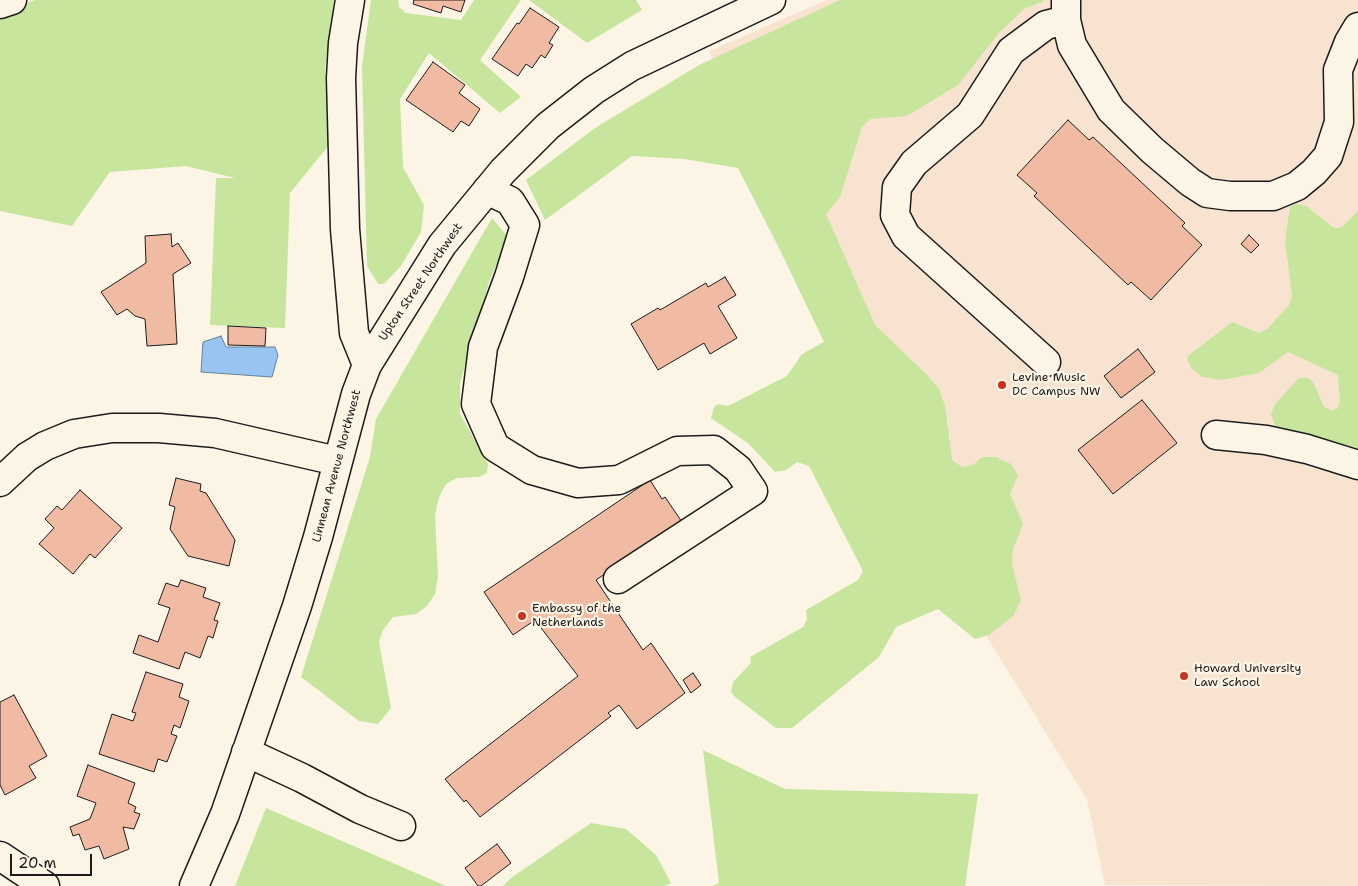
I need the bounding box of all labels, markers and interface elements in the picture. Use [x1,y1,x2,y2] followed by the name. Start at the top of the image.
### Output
[376,220,466,344] street label: Upton Street Northwest
[1012,371,1101,399] place label: Levine Music DC Campus NW
[996,379,1008,391] marker: Levine Music DC Campus NW
[310,388,364,544] street label: Linnean Avenue Northwest
[532,602,621,630] place label: Embassy of the Netherlands
[516,610,528,622] marker: Embassy of the Netherlands
[1194,662,1302,690] place label: Howard University Law School
[1178,670,1190,682] marker: Howard University Law School
[12,844,95,876] scale bar
[18,853,57,873] text: 20 m

